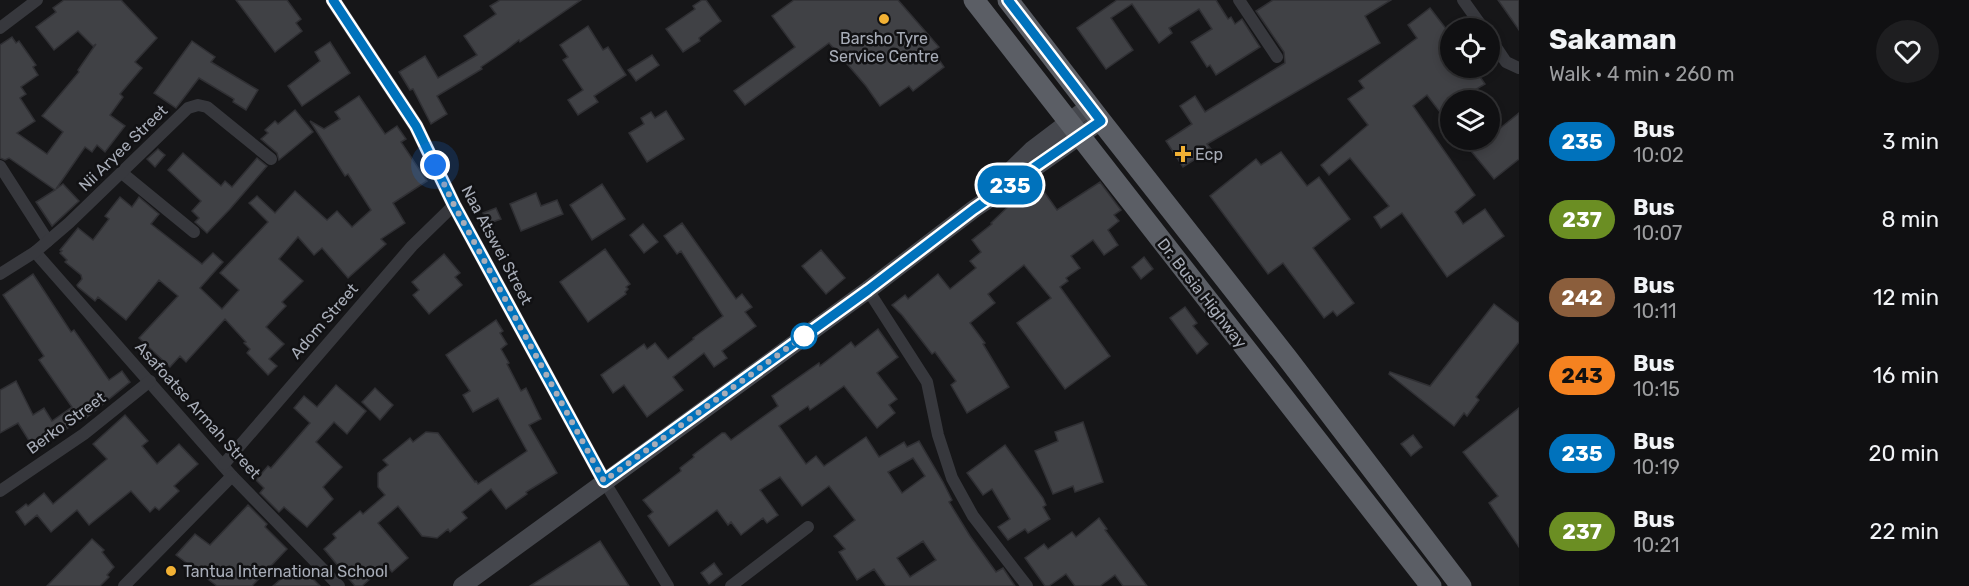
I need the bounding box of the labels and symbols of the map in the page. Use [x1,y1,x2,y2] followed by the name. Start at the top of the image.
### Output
[877,12,891,26] marker: Barsho Tyre Service Centre
[829,29,939,66] place label: Barsho Tyre Service Centre
[75,101,171,195] street label: Nii Aryee Street
[1195,145,1223,164] place label: Ecp
[1176,147,1190,161] marker: Ecp
[420,150,450,180] your location
[976,166,1044,204] line badge: 235
[458,182,536,308] street label: Naa Atswei Street
[1153,234,1251,352] street label: Dr. Busia Highway
[286,279,362,363] street label: Adom Street
[791,323,817,349] unlabelled marker
[131,337,265,483] street label: Asafoatse Armah Street
[23,388,109,458] street label: Berko Street
[183,562,388,581] place label: Tantua International School
[164,564,178,578] marker: Tantua International School

